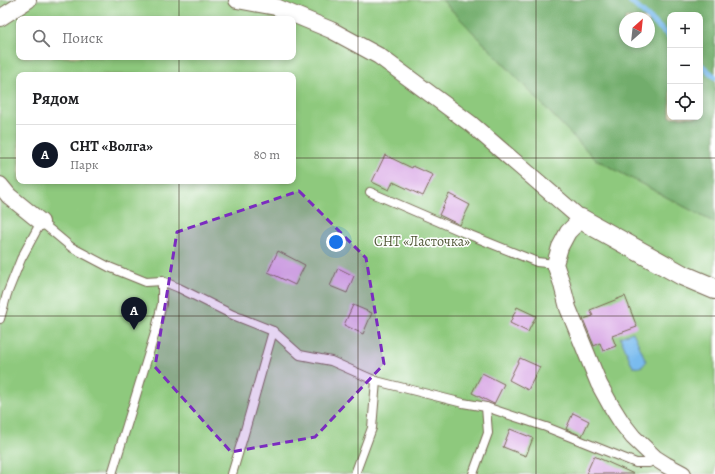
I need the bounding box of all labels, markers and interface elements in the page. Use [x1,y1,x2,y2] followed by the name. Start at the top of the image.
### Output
[619,12,655,48] north arrow
[667,12,703,120] map controls
[667,12,703,48] button: +
[16,16,296,60] search box
[30,27,52,49] icon: search
[62,28,103,48] text: Поиск
[667,48,703,84] button: −
[667,84,703,120] button: locate
[32,87,79,110] text: Рядом
[70,136,153,156] text: СНТ «Волга»
[41,146,49,163] text: A
[253,146,280,163] text: 80 m
[70,156,99,173] text: Парк
[326,232,346,252] your location
[374,232,470,251] park label: СНТ «Ласточка»
[121,297,147,330] pin: A

